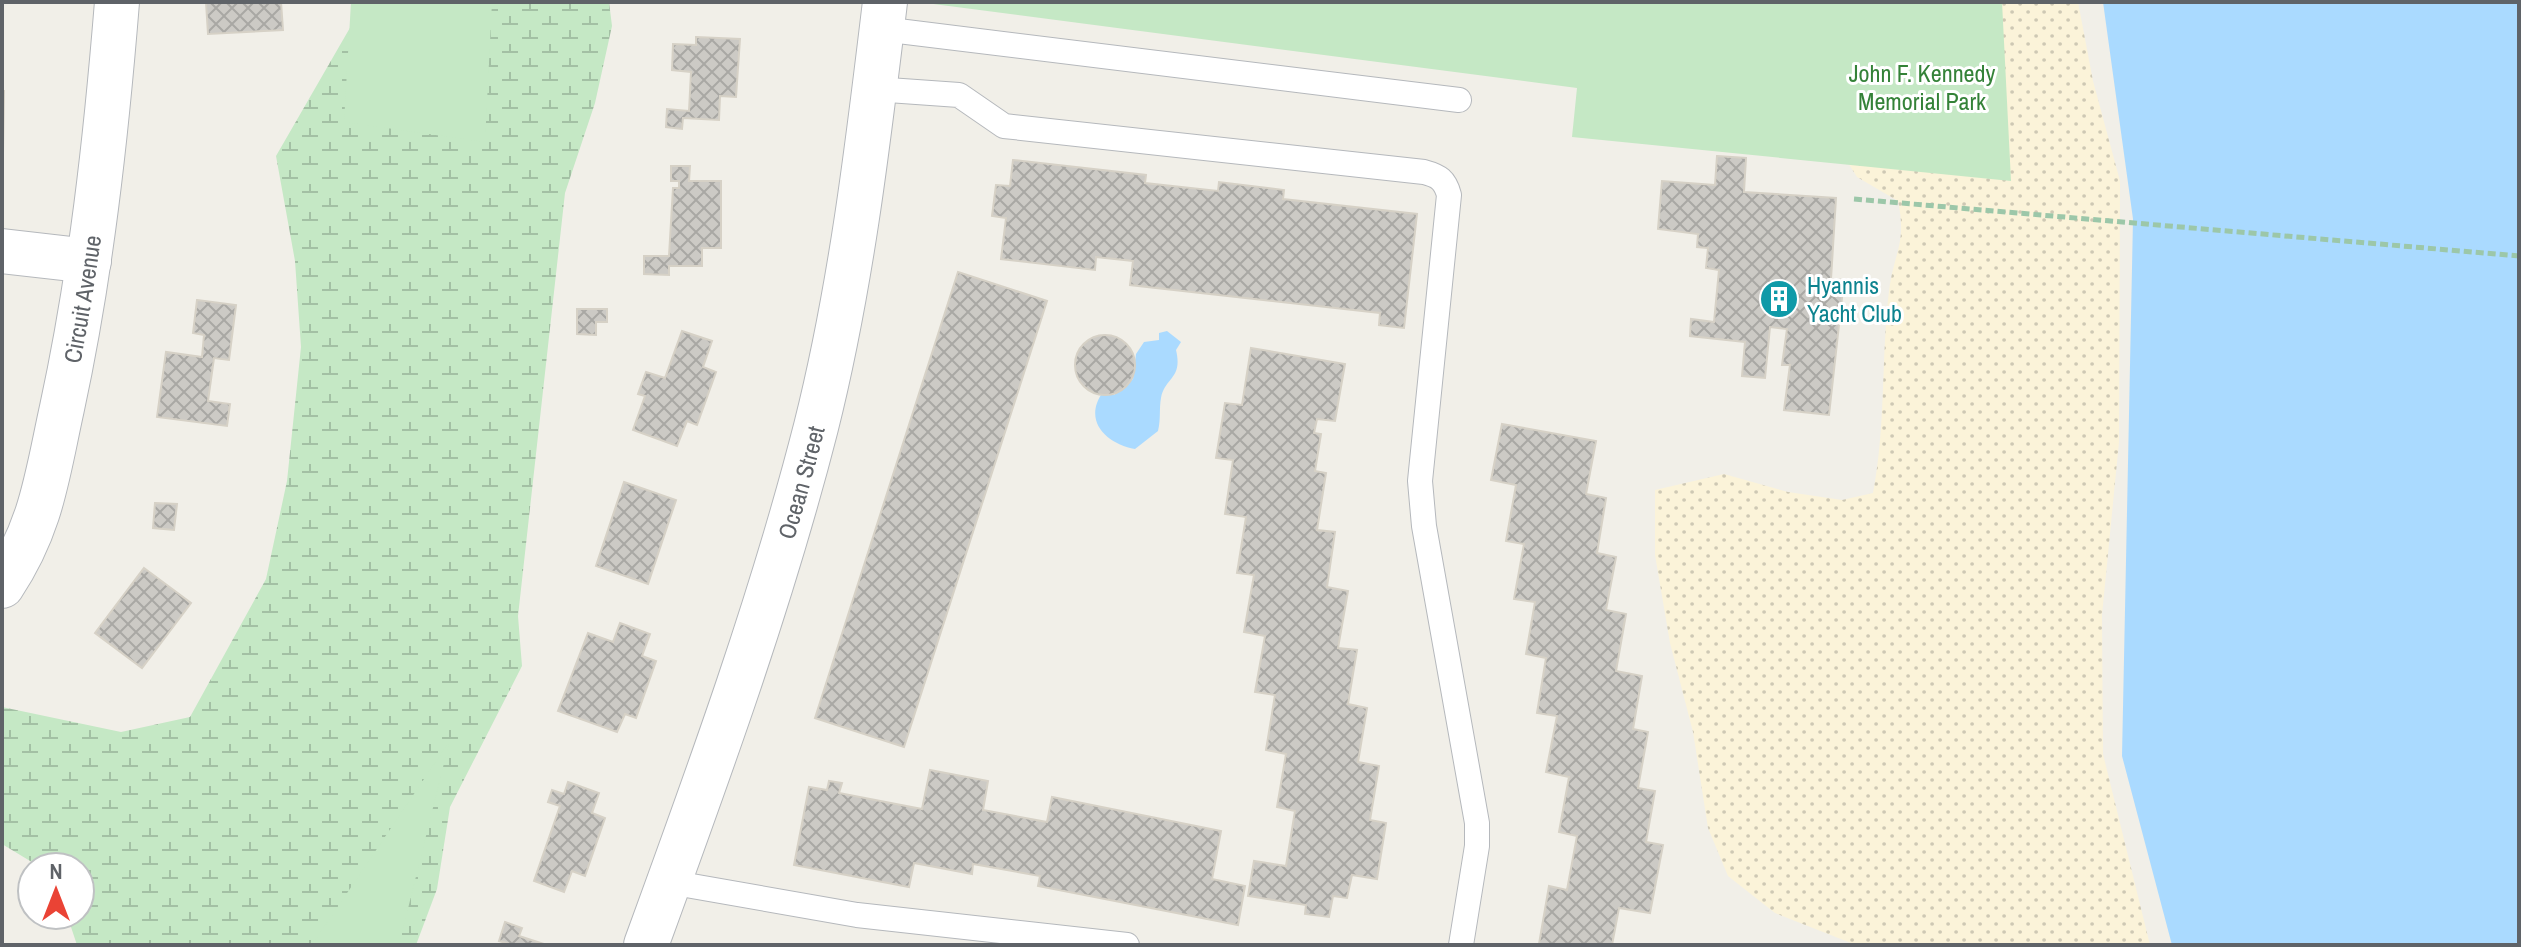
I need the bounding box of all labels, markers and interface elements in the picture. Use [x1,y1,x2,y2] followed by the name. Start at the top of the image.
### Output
[1849,57,1995,117] park label: John F. Kennedy Memorial Park
[56,233,108,366] street label: Circuit Avenue
[1807,269,1902,329] place label: Hyannis Yacht Club
[1758,278,1800,320] building icon: Hyannis Yacht Club
[770,422,832,543] street label: Ocean Street
[16,851,96,931] north arrow
[49,856,63,886] text: N

